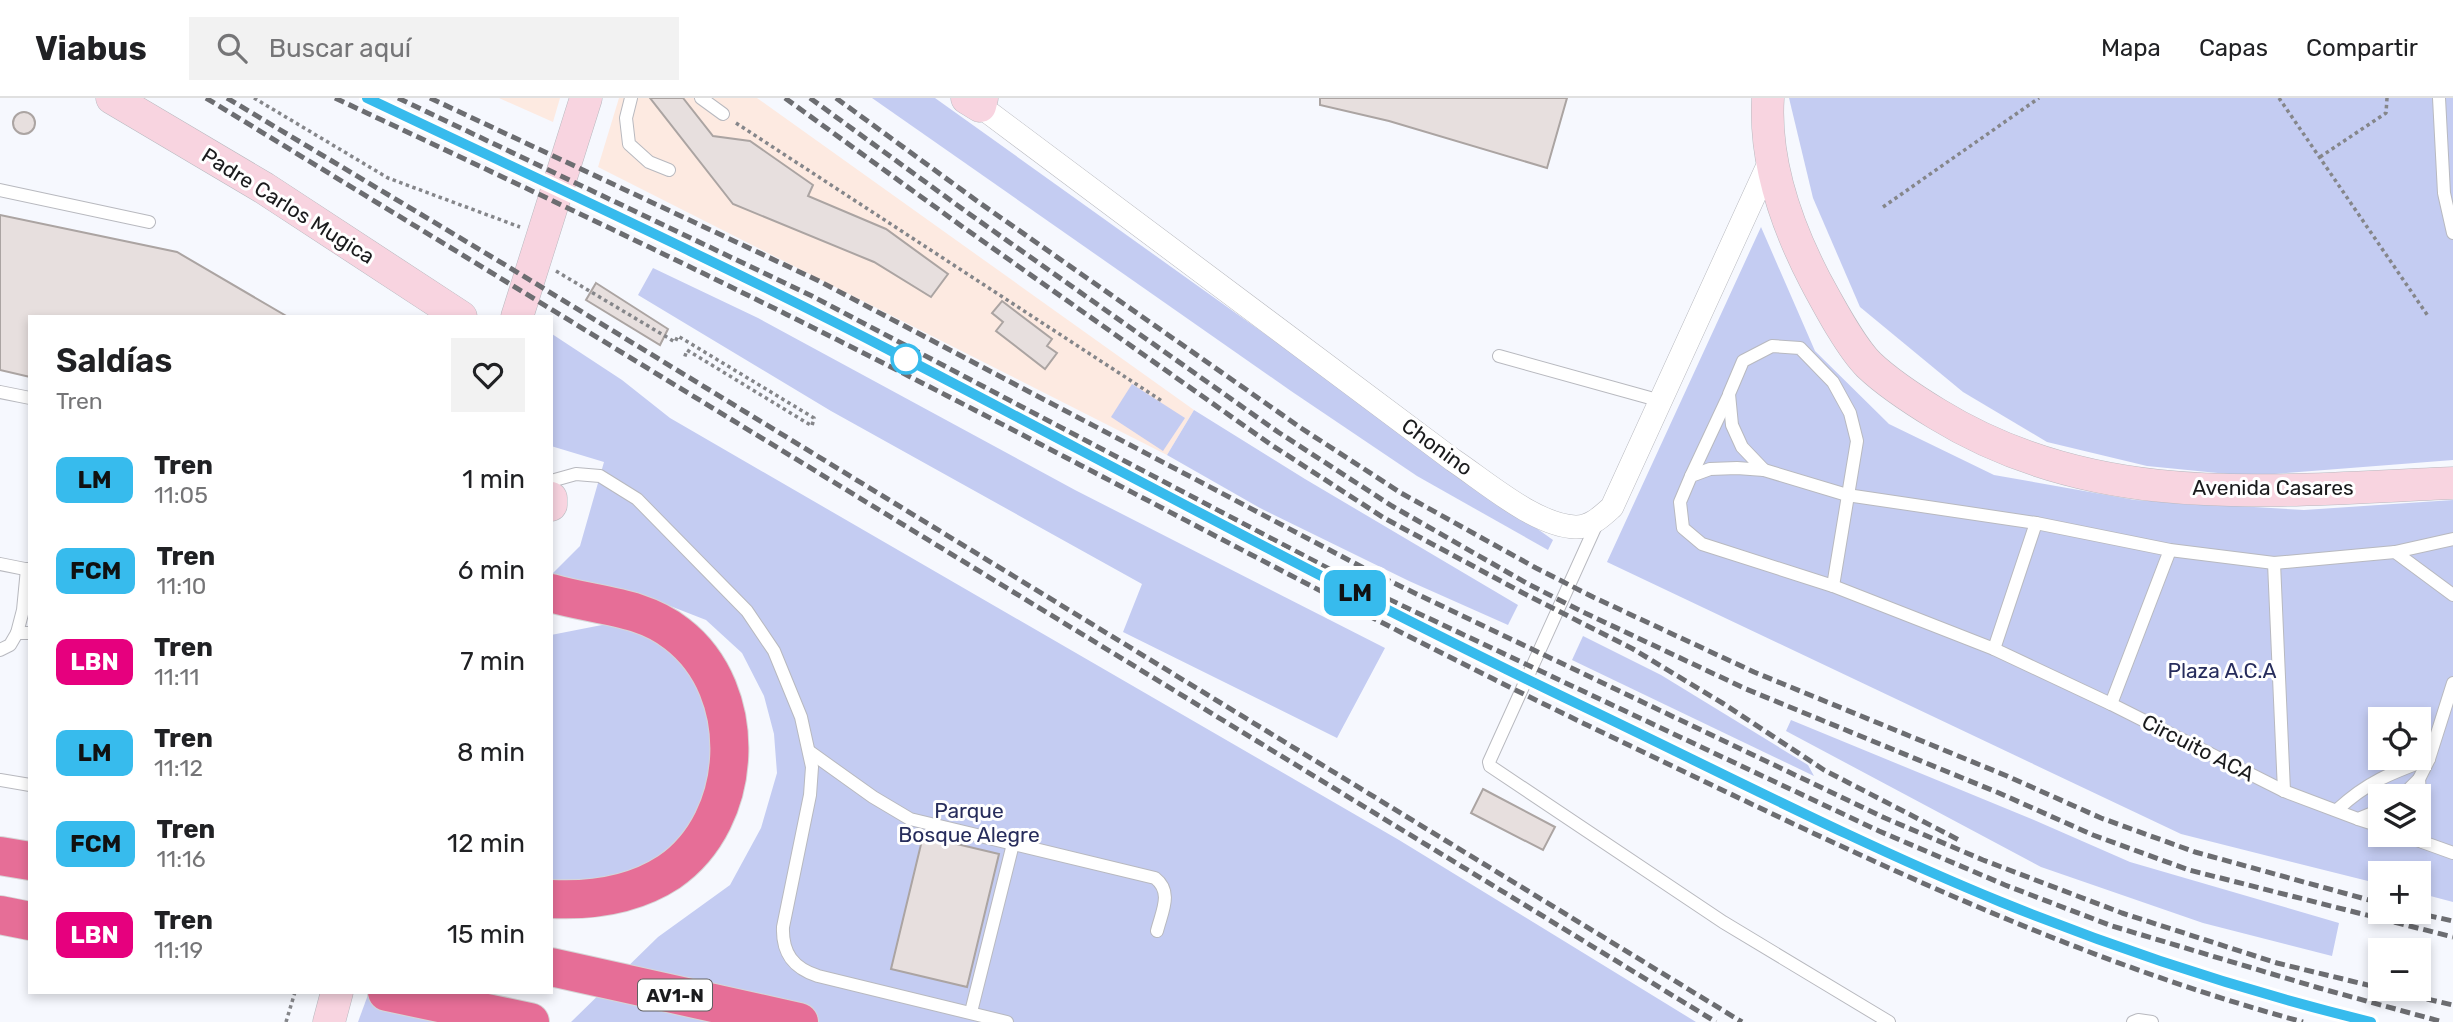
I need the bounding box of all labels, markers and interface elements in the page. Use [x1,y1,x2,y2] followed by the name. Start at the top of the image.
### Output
[189,17,679,80] search box
[35,29,147,68] text: Viabus
[213,29,251,67] icon: search
[269,33,411,64] text: Buscar aquí
[2101,34,2161,62] text: Mapa
[2199,34,2268,62] text: Capas
[2306,34,2418,62] text: Compartir
[197,142,379,269] street label: Padre Carlos Mugica
[451,338,525,412] button: heart
[56,341,172,380] text: Saldías
[891,344,921,374] unlabelled marker
[56,387,103,415] text: Tren
[1397,413,1478,481] street label: Chonino
[154,450,213,481] text: Tren
[462,464,525,495] text: 1 min
[77,466,112,494] text: LM
[2192,475,2354,500] street label: Avenida Casares
[154,481,208,509] text: 11:05
[156,541,215,572] text: Tren
[458,555,525,586] text: 6 min
[70,557,121,585] text: FCM
[1324,570,1386,616] line badge: LM
[156,572,206,600] text: 11:10
[1338,579,1372,607] text: LM
[154,632,213,663] text: Tren
[460,646,525,677] text: 7 min
[70,648,119,676] text: LBN
[2167,658,2277,683] park label: Plaza A.C.A
[154,663,199,691] text: 11:11
[2368,707,2431,1001] map controls
[2368,707,2431,770] button: locate
[2138,709,2259,787] street label: Circuito ACA
[154,723,213,754] text: Tren
[457,737,525,768] text: 8 min
[77,739,112,767] text: LM
[154,754,203,782] text: 11:12
[2368,784,2431,847] button: layers
[898,798,1040,847] park label: Parque Bosque Alegre
[156,814,215,845] text: Tren
[447,828,525,859] text: 12 min
[70,830,121,858] text: FCM
[156,845,206,873] text: 11:16
[2368,861,2431,924] button: +
[154,905,213,936] text: Tren
[447,919,525,950] text: 15 min
[70,921,119,949] text: LBN
[154,936,203,964] text: 11:19
[2368,938,2431,1001] button: −
[638,980,712,1010] road number: AV1-N

